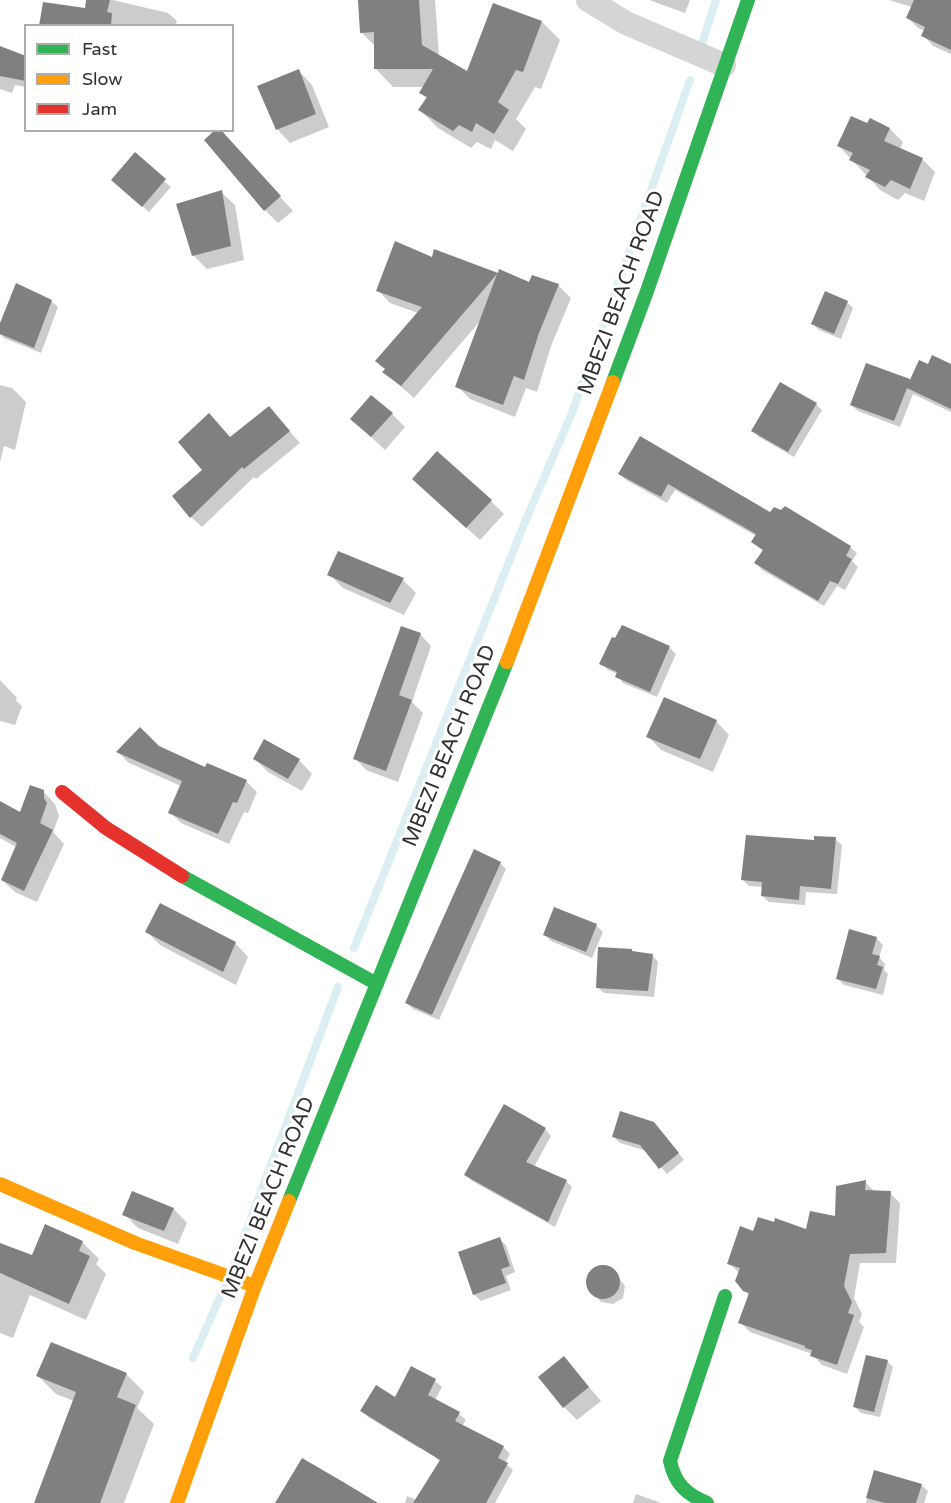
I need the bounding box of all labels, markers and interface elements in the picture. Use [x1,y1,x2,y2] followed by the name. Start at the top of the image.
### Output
[24,24,234,132] legend
[82,38,117,60] text: Fast
[82,68,123,90] text: Slow
[82,98,117,120] text: Jam
[573,187,671,399] street label: MBEZI BEACH ROAD
[398,641,502,851] street label: MBEZI BEACH ROAD
[217,1093,321,1303] street label: MBEZI BEACH ROAD

